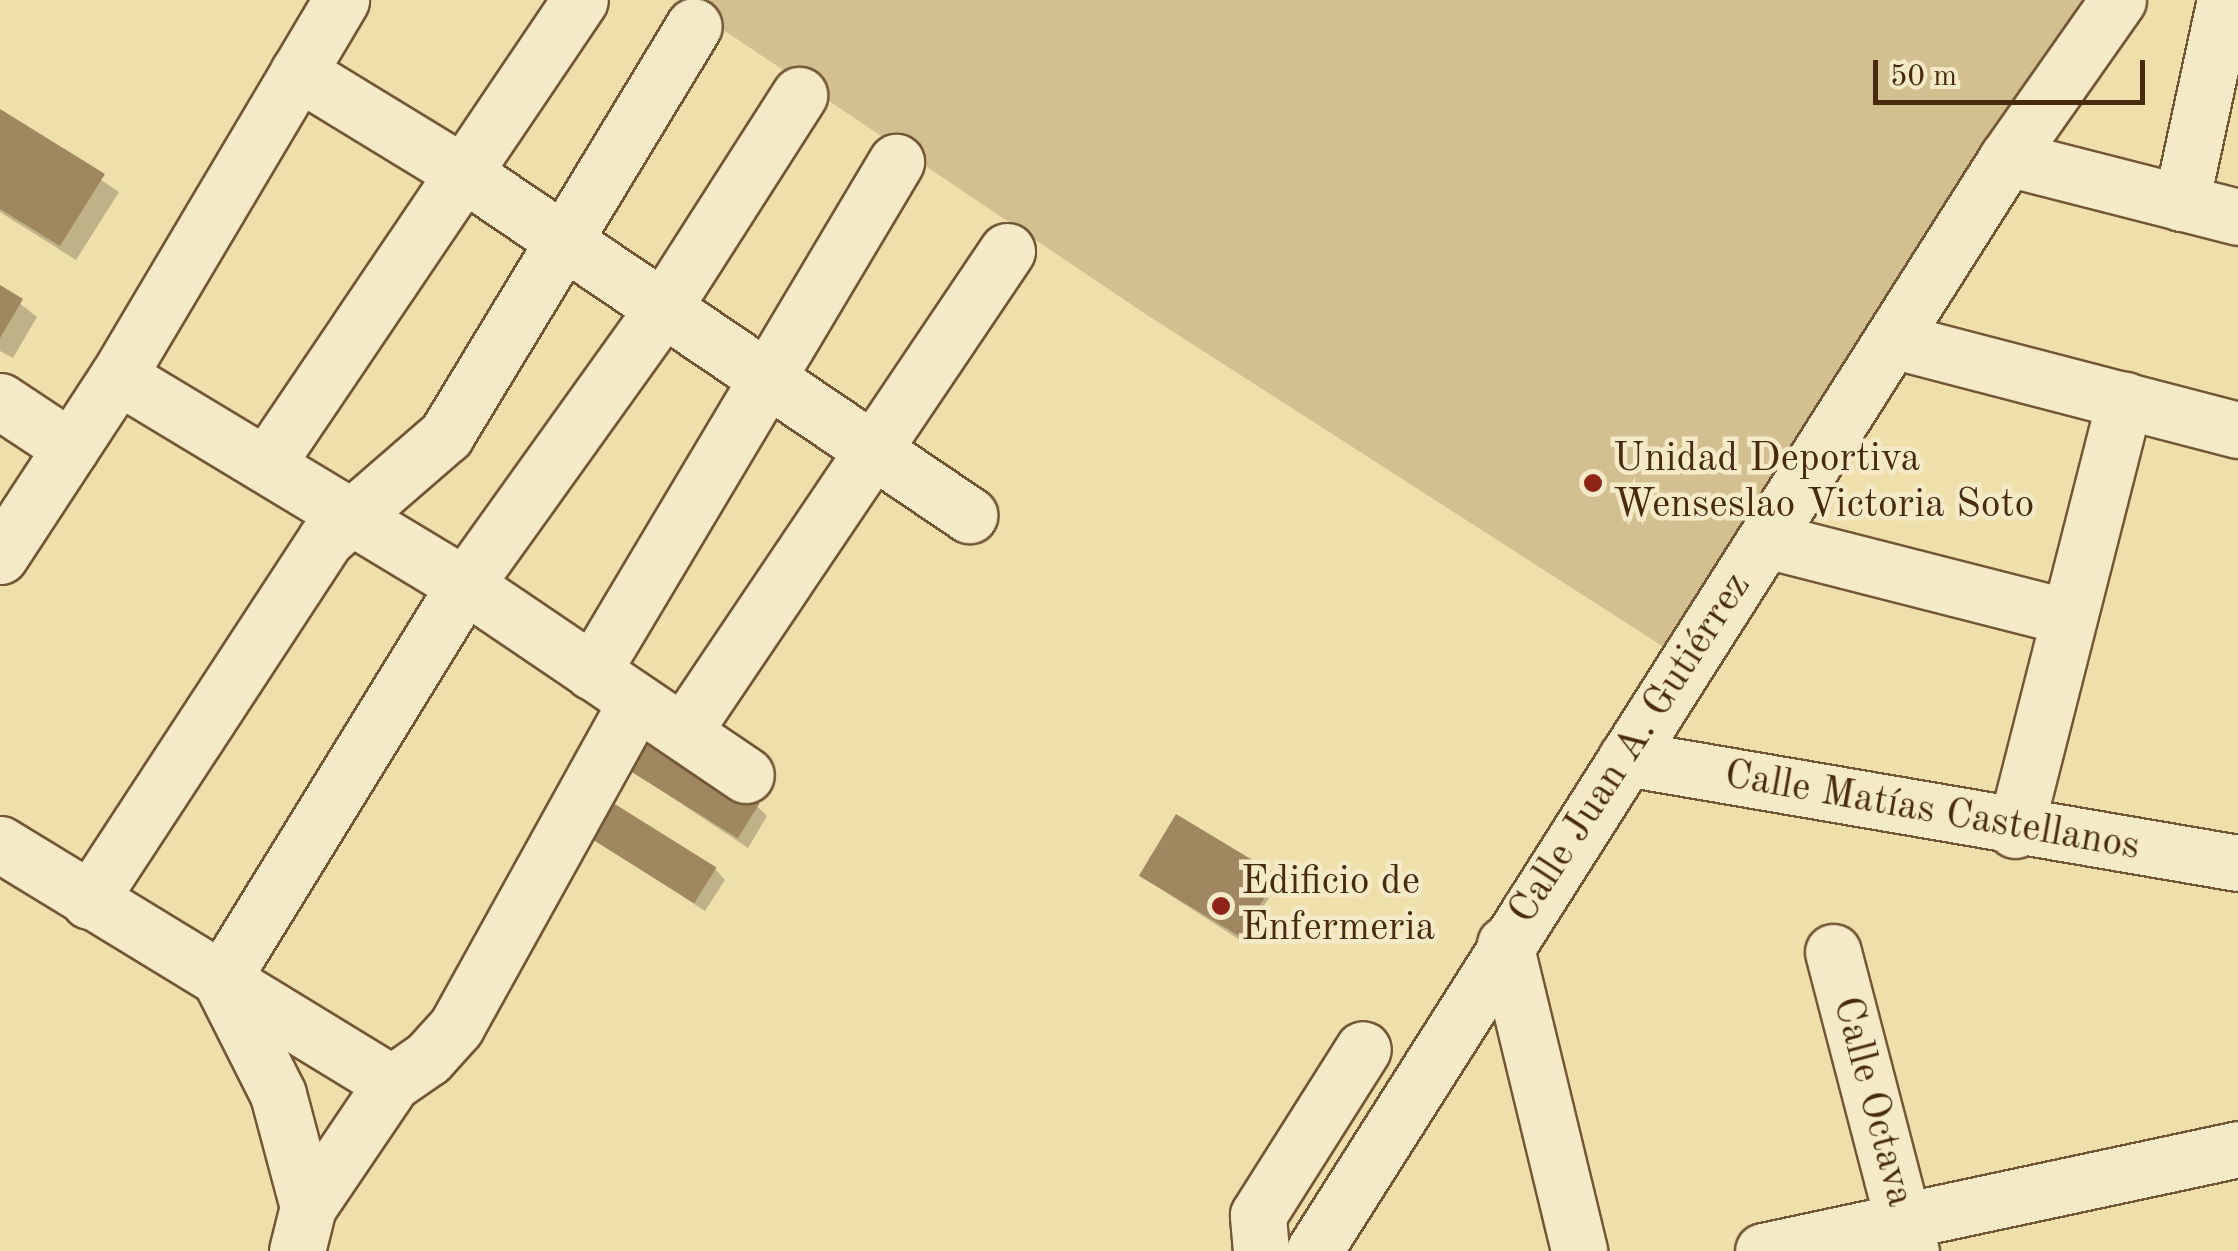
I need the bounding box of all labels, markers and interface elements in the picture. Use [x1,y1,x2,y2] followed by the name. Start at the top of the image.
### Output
[1878,40,2150,102] scale bar
[1890,62,1957,92] text: 50 m
[1613,436,2034,530] place label: Unidad Deportiva Wenseslao Victoria Soto
[1582,472,1604,494] marker: Unidad Deportiva Wenseslao Victoria Soto
[1500,565,1762,933] street label: Calle Juan A. Gutiérrez
[1721,752,2143,872] street label: Calle Matías Castellanos
[1241,859,1435,953] place label: Edificio de Enfermeria
[1210,895,1232,917] marker: Edificio de Enfermeria
[1821,992,1923,1212] street label: Calle Octava

